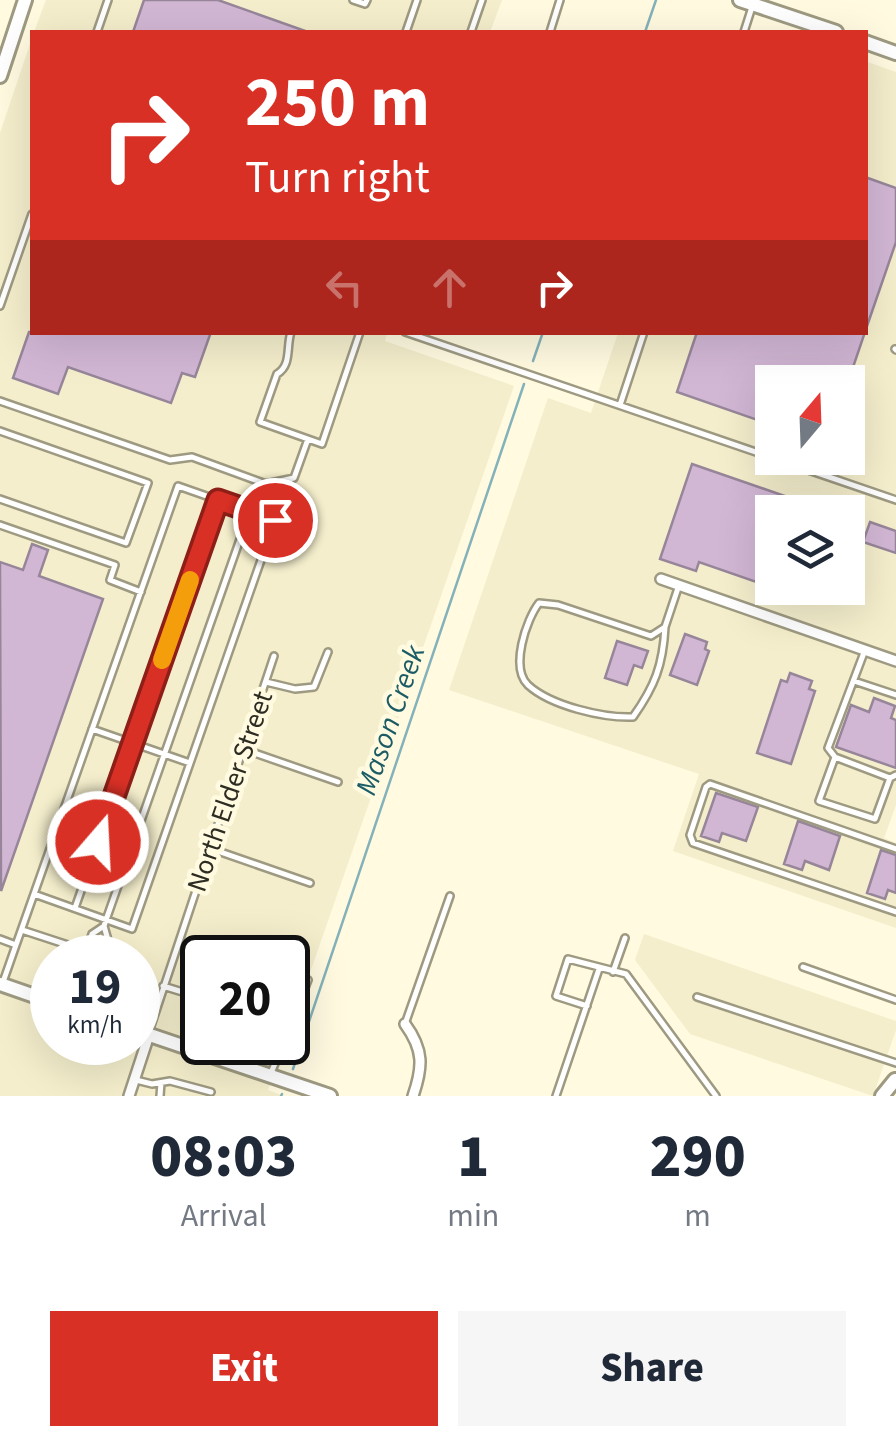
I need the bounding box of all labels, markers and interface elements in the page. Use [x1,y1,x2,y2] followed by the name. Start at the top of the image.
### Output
[245,53,430,153] text: 250 m
[80,70,210,200] icon: right
[245,146,430,210] text: Turn right
[317,260,372,315] icon: left
[422,260,477,315] icon: ahead
[527,260,582,315] icon: right
[755,365,865,475] north arrow
[755,365,865,605] map controls
[233,478,318,563] pin
[248,493,303,548] icon: arrive
[755,495,865,605] button: layers
[345,639,436,801] water label: Mason Creek
[177,685,283,897] street label: North Elder Street
[46,790,150,894] position arrow
[180,935,310,1065] speed limit sign: 20
[69,952,121,1023] text: 19
[67,1007,123,1043] text: km/h
[150,1115,297,1200] text: 08:03
[457,1115,489,1200] text: 1
[650,1115,746,1200] text: 290
[181,1193,267,1239] text: Arrival
[447,1193,499,1239] text: min
[684,1193,711,1239] text: m
[50,1311,438,1426] button: Exit
[458,1311,846,1426] button: Share

